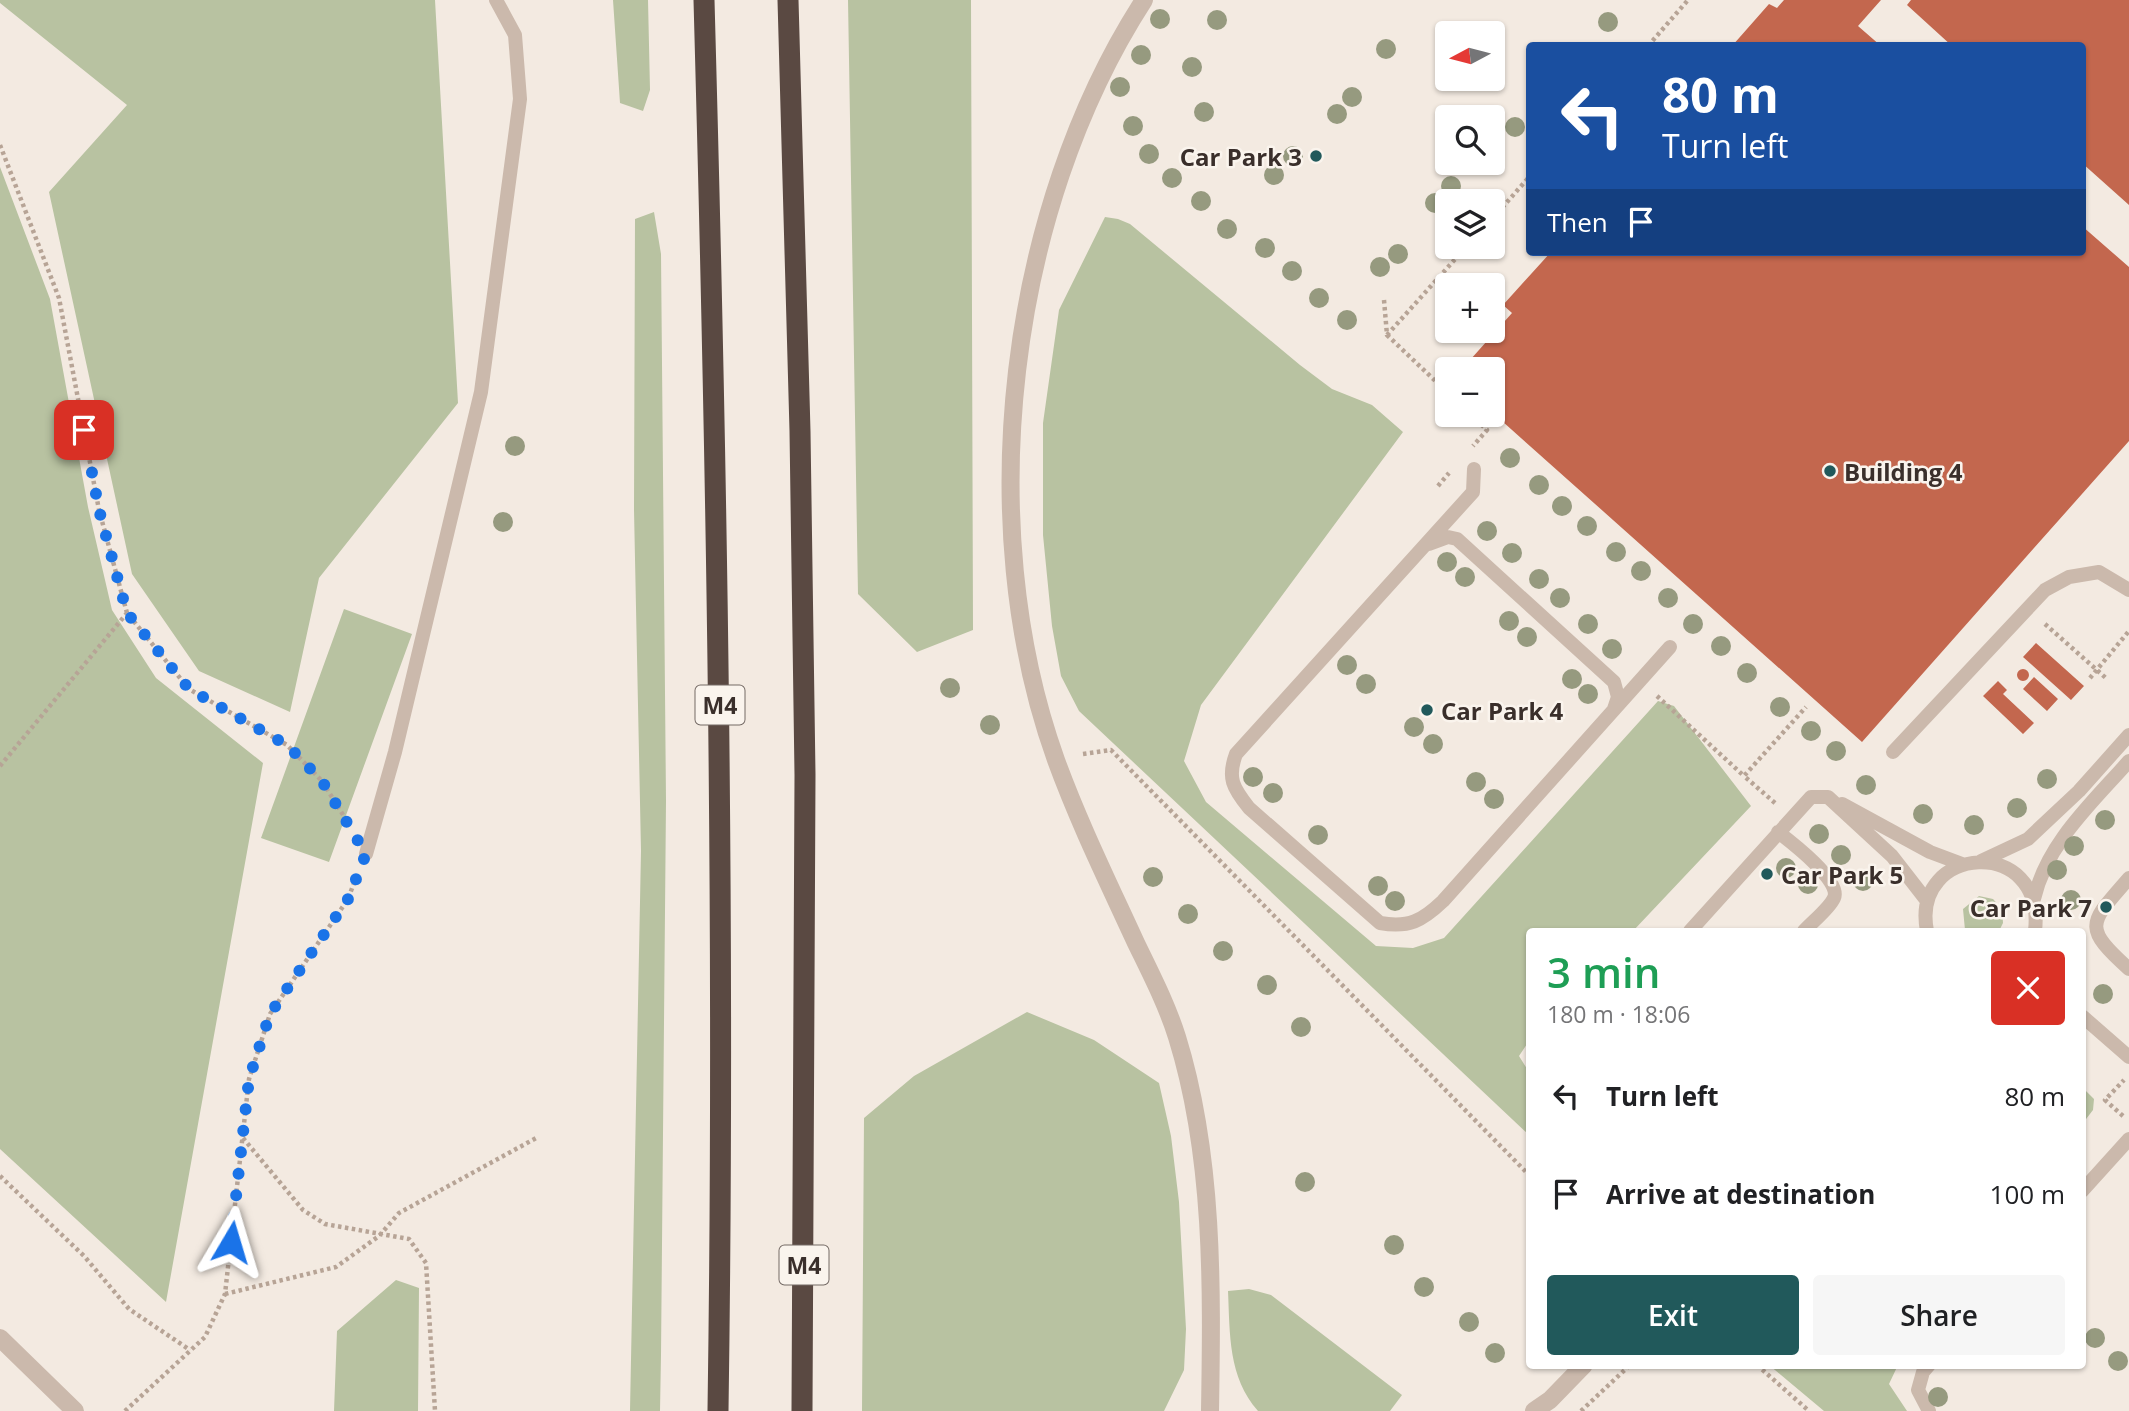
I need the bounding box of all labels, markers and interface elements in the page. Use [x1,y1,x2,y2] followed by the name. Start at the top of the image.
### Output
[1435,21,1505,91] north arrow
[1435,21,1505,427] map controls
[1662,61,1779,127] text: 80 m
[1547,70,1638,161] icon: left
[1435,105,1505,175] button: search
[1662,124,1788,167] text: Turn left
[1180,140,1302,173] place label: Car Park 3
[1308,148,1324,164] marker: Car Park 3
[1435,189,1505,259] button: layers
[1622,203,1660,241] icon: arrive
[1547,204,1608,240] text: Then
[1435,273,1505,343] button: +
[1435,357,1505,427] button: −
[54,400,114,460] pin
[65,411,103,449] icon: arrive
[1844,455,1963,488] place label: Building 4
[1822,463,1838,479] marker: Building 4
[696,685,744,724] road number: M4
[1441,694,1564,727] place label: Car Park 4
[1419,702,1435,718] marker: Car Park 4
[1781,858,1903,891] place label: Car Park 5
[1759,866,1775,882] marker: Car Park 5
[1970,891,2092,924] place label: Car Park 7
[2098,899,2114,915] marker: Car Park 7
[1547,943,1660,1000] text: 3 min
[1991,951,2065,1025] button: close
[1547,998,1690,1030] text: 180 m · 18:06
[1547,1077,1585,1115] icon: left
[1606,1078,1718,1114] text: Turn left
[2004,1078,2065,1114] text: 80 m
[1547,1175,1585,1213] icon: arrive
[1606,1176,1875,1212] text: Arrive at destination
[1990,1176,2065,1212] text: 100 m
[194,1205,268,1279] position arrow
[780,1246,828,1284] road number: M4
[1547,1275,1799,1355] button: Exit
[1813,1275,2065,1355] button: Share

